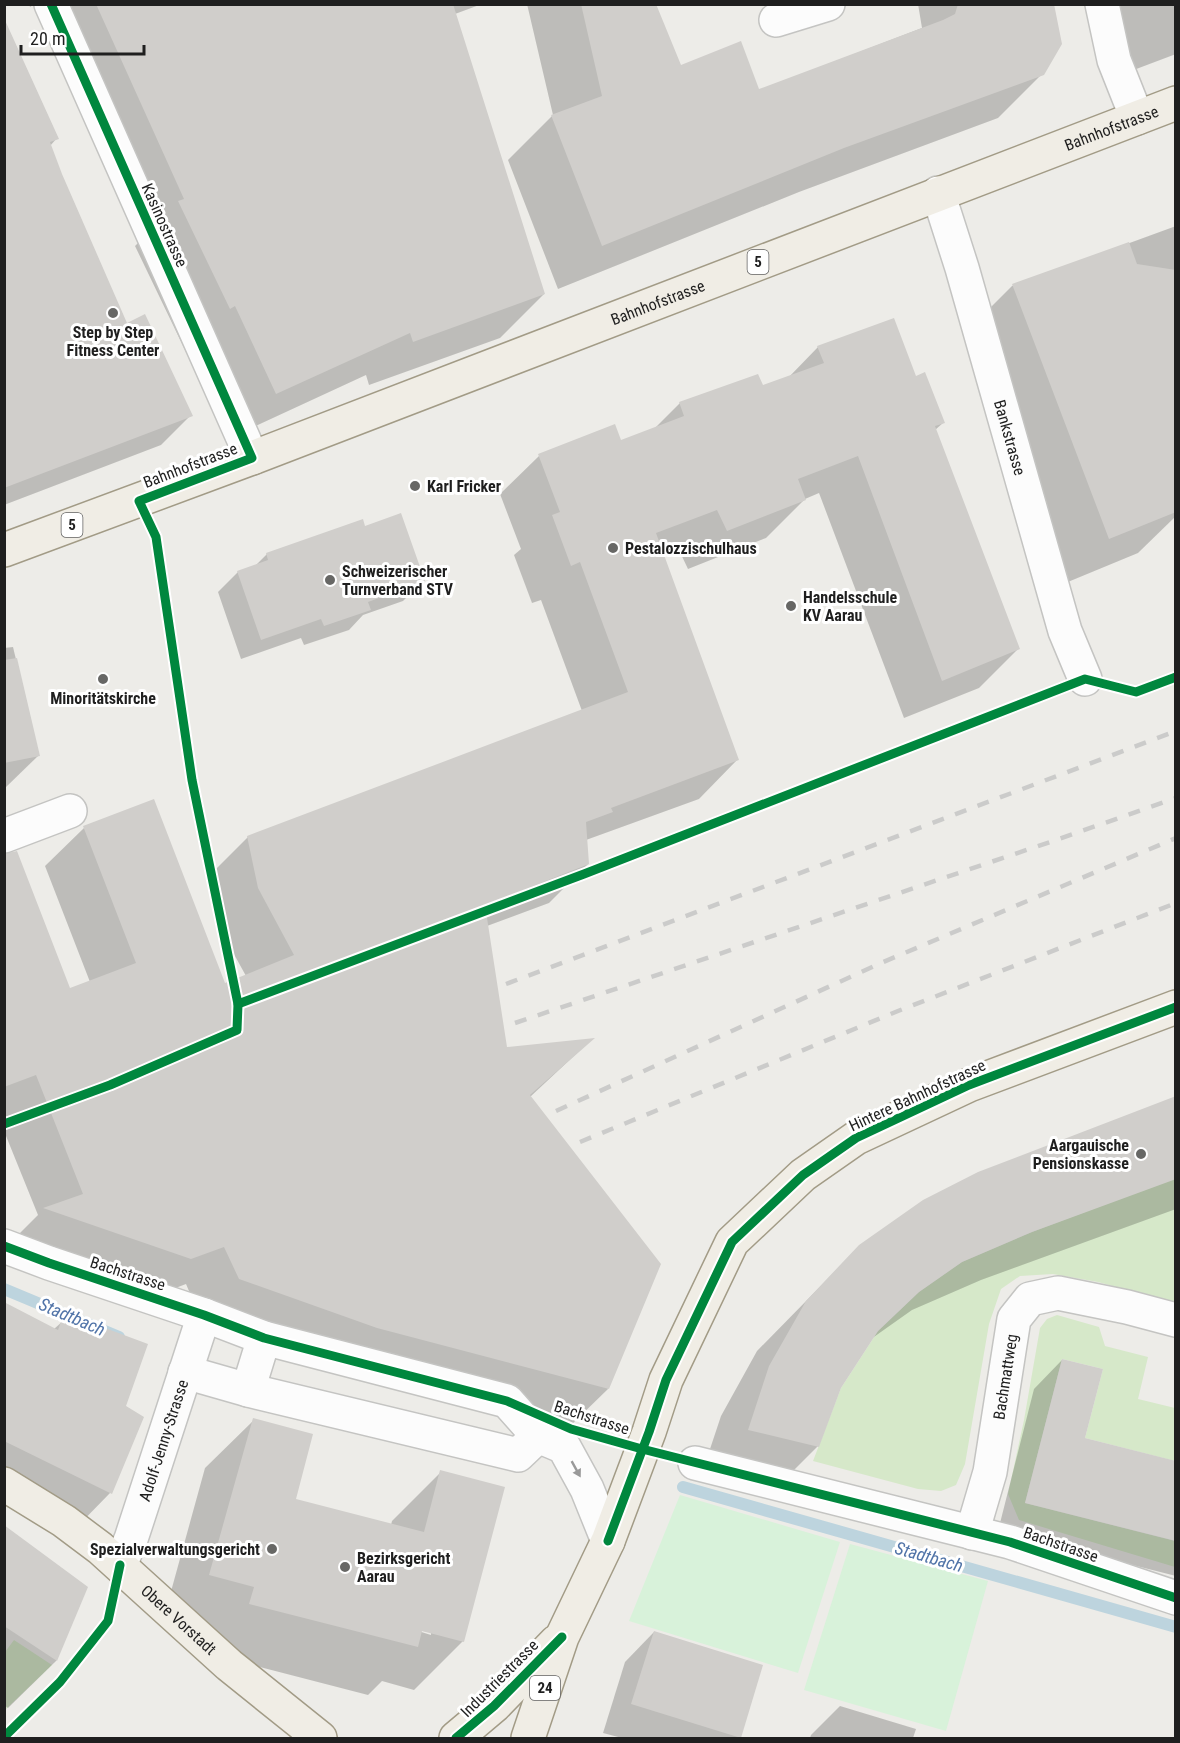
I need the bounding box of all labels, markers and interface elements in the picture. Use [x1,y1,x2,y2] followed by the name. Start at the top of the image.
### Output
[21,18,144,56] scale bar
[30,28,65,49] text: 20 m
[1062,102,1161,155] street label: Bahnhofstrasse
[138,180,191,270] street label: Kasinostrasse
[748,250,768,274] road number: 5
[608,276,707,329] street label: Bahnhofstrasse
[106,306,120,320] marker: Step by Step Fitness Center
[67,323,159,360] place label: Step by Step Fitness Center
[990,398,1029,478] street label: Bankstrasse
[141,439,240,492] street label: Bahnhofstrasse
[427,477,501,496] place label: Karl Fricker
[408,479,422,493] marker: Karl Fricker
[62,513,82,537] road number: 5
[625,539,757,558] place label: Pestalozzischulhaus
[606,541,620,555] marker: Pestalozzischulhaus
[342,562,454,599] place label: Schweizerischer Turnverband STV
[323,573,337,587] marker: Schweizerischer Turnverband STV
[803,588,898,625] place label: Handelsschule KV Aarau
[784,599,798,613] marker: Handelsschule KV Aarau
[96,672,110,686] marker: Minoritätskirche
[50,689,156,708] place label: Minoritätskirche
[846,1055,989,1135] street label: Hintere Bahnhofstrasse
[1033,1136,1129,1173] place label: Aargauische Pensionskasse
[1134,1147,1148,1161] marker: Aargauische Pensionskasse
[88,1252,168,1295] street label: Bachstrasse
[36,1293,108,1340] water label: Stadtbach
[989,1333,1022,1421] street label: Bachmattweg
[135,1377,192,1504] street label: Adolf-Jenny-Strasse
[552,1396,632,1439] street label: Bachstrasse
[571,1461,581,1478] one-way arrow
[1021,1523,1101,1566] street label: Bachstrasse
[893,1537,966,1576] water label: Stadtbach
[90,1540,260,1559] place label: Spezialverwaltungsgericht
[265,1542,279,1556] marker: Spezialverwaltungsgericht
[357,1549,450,1586] place label: Bezirksgericht Aarau
[338,1560,352,1574] marker: Bezirksgericht Aarau
[137,1581,220,1659] street label: Obere Vorstadt
[457,1636,542,1721] street label: Industriestrasse
[530,1676,560,1700] road number: 24

